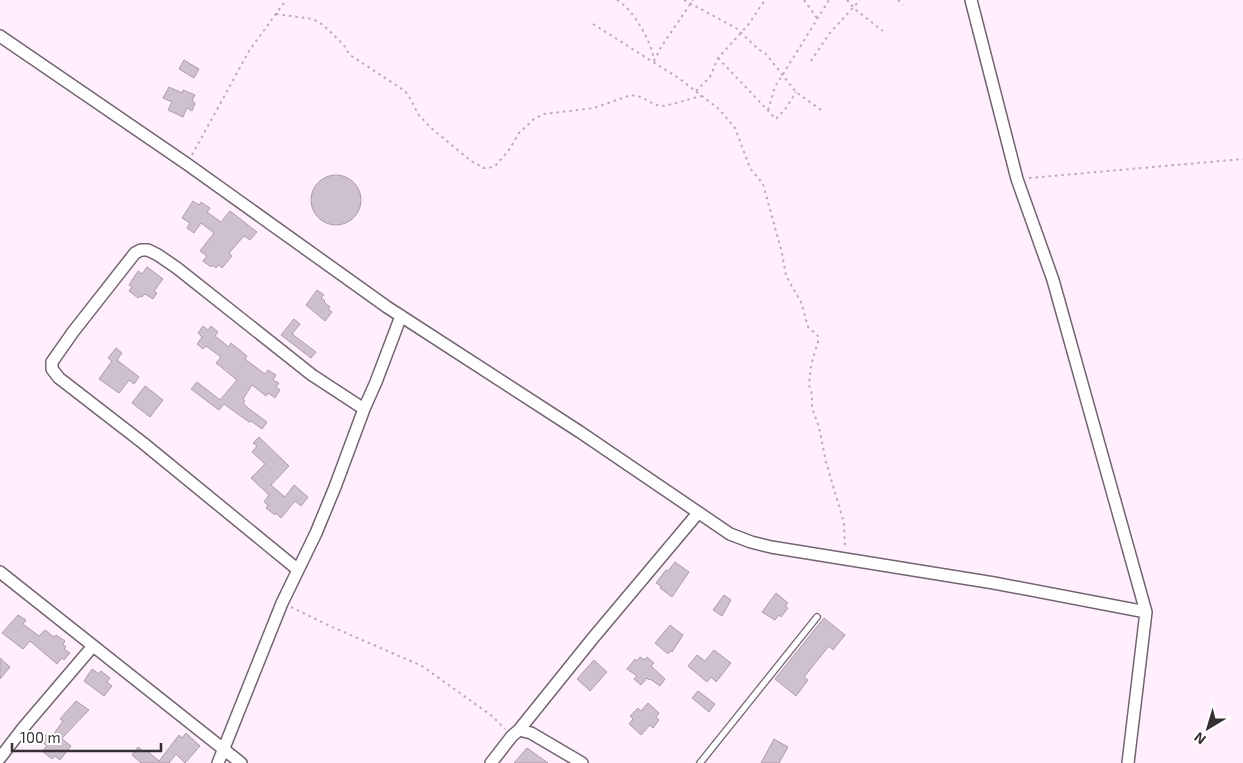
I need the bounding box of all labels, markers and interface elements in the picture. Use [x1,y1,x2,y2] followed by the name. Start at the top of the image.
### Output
[1183,703,1233,753] north arrow
[12,720,161,752] scale bar
[20,728,61,746] text: 100 m
[1190,729,1209,748] text: N

